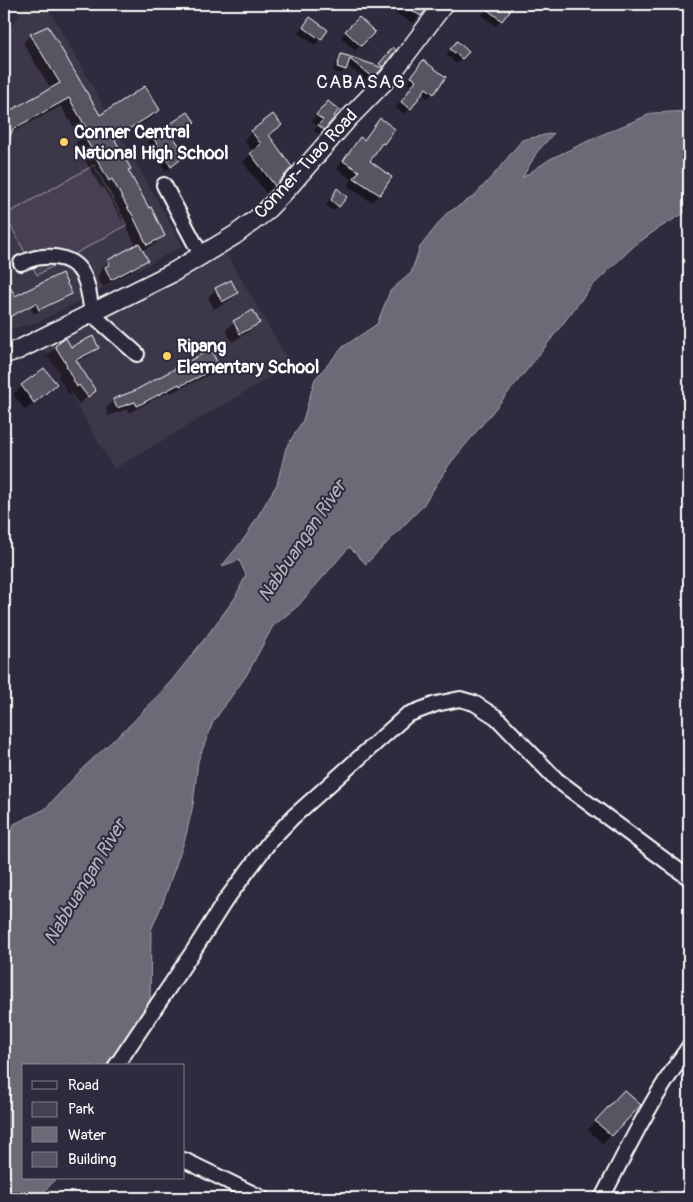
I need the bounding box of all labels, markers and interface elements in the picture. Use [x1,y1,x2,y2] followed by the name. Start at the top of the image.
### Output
[316,70,406,94] district label: CABASAG
[249,104,363,224] street label: Conner-Tuao Road
[74,121,229,165] place label: Conner Central National High School
[58,136,70,148] marker: Conner Central National High School
[177,335,319,379] place label: Ripang Elementary School
[161,350,173,362] marker: Ripang Elementary School
[253,474,353,606] water label: Nabbuangan River
[38,813,133,949] water label: Nabbuangan River
[22,1064,185,1180] legend
[68,1076,99,1095] text: Road
[68,1100,95,1119] text: Park
[68,1126,107,1145] text: Water
[68,1150,116,1169] text: Building

